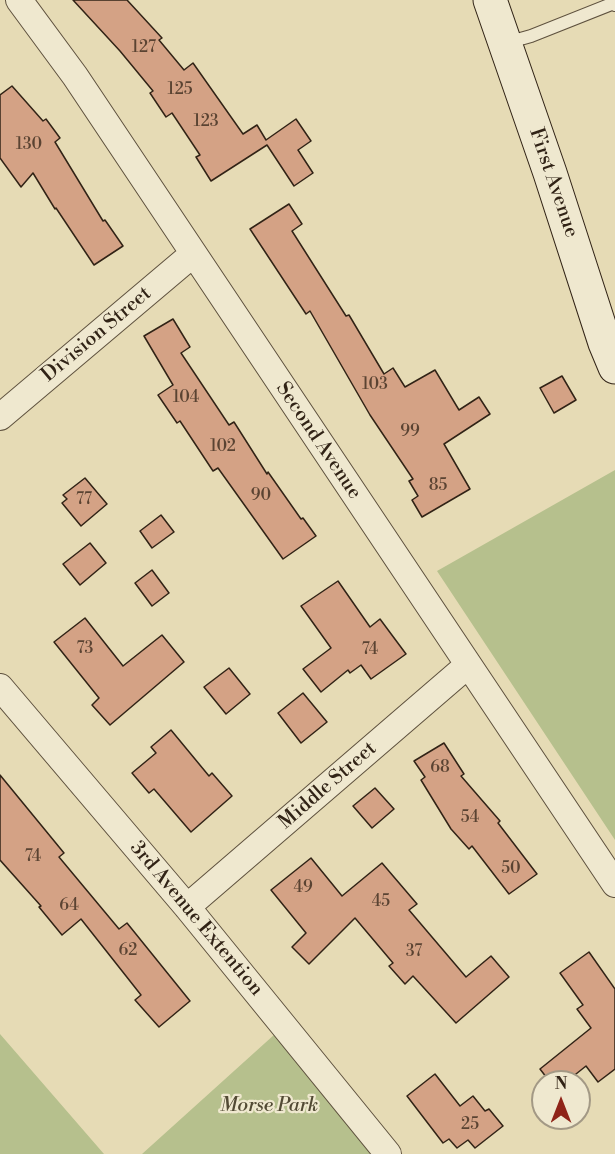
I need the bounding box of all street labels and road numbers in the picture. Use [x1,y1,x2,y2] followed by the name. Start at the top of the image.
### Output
[523,125,583,241] street label: First Avenue
[37,282,157,388] street label: Division Street
[270,378,366,504] street label: Second Avenue
[274,737,382,835] street label: Middle Street
[124,837,268,1001] street label: 3rd Avenue Extention

